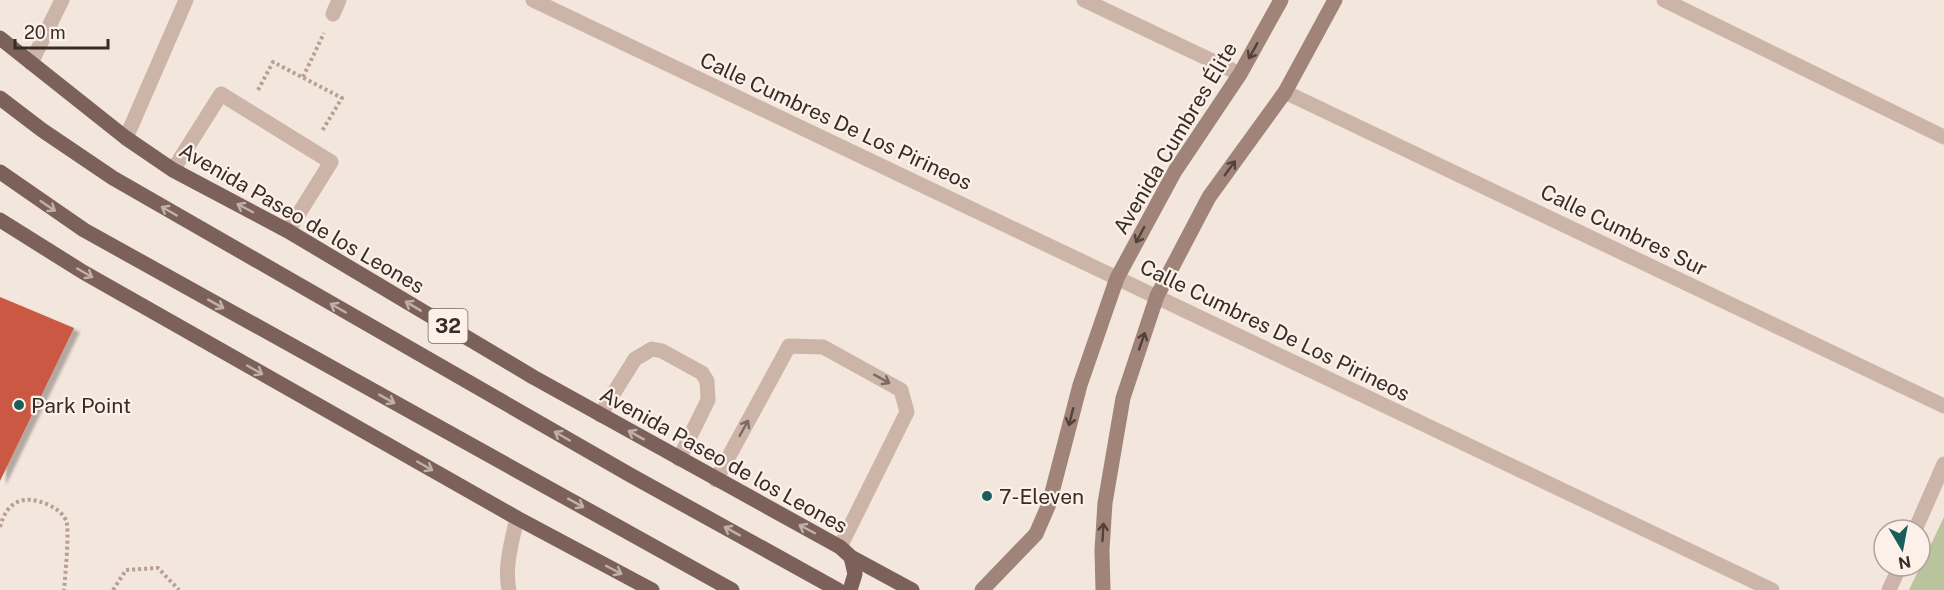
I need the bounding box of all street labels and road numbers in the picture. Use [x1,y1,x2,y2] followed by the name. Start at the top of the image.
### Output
[1108,37,1242,239] street label: Avenida Cumbres Élite
[696,47,976,195] street label: Calle Cumbres De Los Pirineos
[175,137,429,299] street label: Avenida Paseo de los Leones
[1537,179,1711,281] street label: Calle Cumbres Sur
[1136,254,1414,406] street label: Calle Cumbres De Los Pirineos
[428,309,468,343] road number: 32
[596,381,852,539] street label: Avenida Paseo de los Leones

